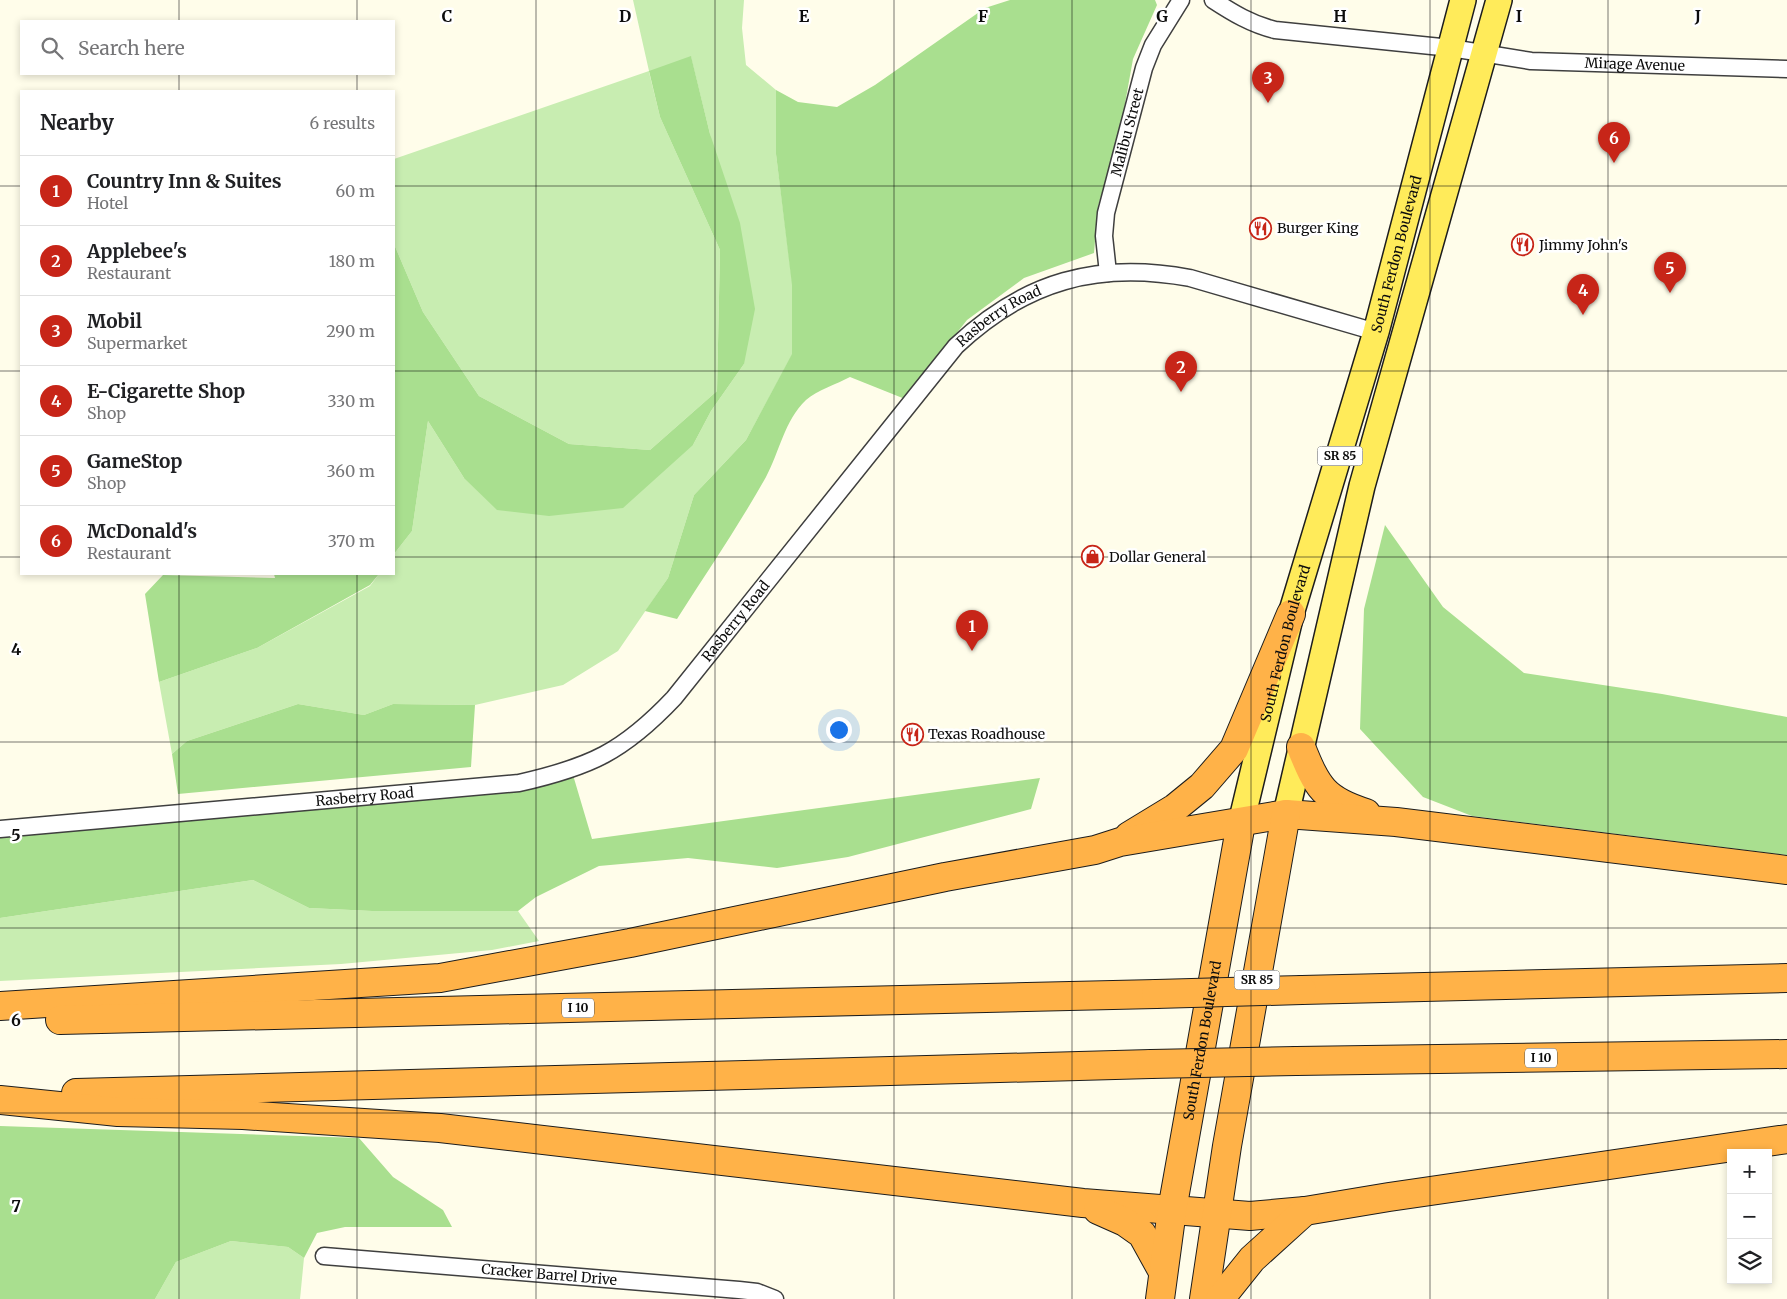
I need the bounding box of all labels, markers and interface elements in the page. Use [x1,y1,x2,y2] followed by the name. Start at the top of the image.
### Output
[442,6,452,26] text: C
[619,6,631,26] text: D
[799,6,810,26] text: E
[978,6,988,26] text: F
[1156,6,1168,26] text: G
[1333,6,1347,26] text: H
[1516,6,1522,26] text: I
[1694,6,1701,26] text: J
[20,20,395,75] search box
[38,34,66,62] icon: search
[78,36,185,60] text: Search here
[1584,54,1685,75] street label: Mirage Avenue
[1252,62,1284,103] pin: 3
[1107,85,1148,178] street label: Malibu Street
[40,109,114,136] text: Nearby
[310,113,375,133] text: 6 results
[1598,122,1630,163] pin: 6
[87,169,282,193] text: Country Inn & Suites
[1367,173,1426,335] street label: South Ferdon Boulevard
[52,181,60,201] text: 1
[335,181,375,201] text: 60 m
[87,193,128,213] text: Hotel
[1249,216,1273,240] restaurant icon: Burger King
[1277,219,1359,237] place label: Burger King
[1511,233,1535,257] restaurant icon: Jimmy John's
[1538,236,1628,254] place label: Jimmy John's
[87,239,187,263] text: Applebee's
[51,251,61,271] text: 2
[329,251,375,271] text: 180 m
[1654,252,1686,293] pin: 5
[87,263,171,283] text: Restaurant
[1567,274,1599,315] pin: 4
[952,281,1044,350] street label: Rasberry Road
[87,309,142,333] text: Mobil
[51,321,61,341] text: 3
[326,321,375,341] text: 290 m
[87,333,188,353] text: Supermarket
[1165,351,1197,392] pin: 2
[87,379,245,403] text: E-Cigarette Shop
[51,391,61,411] text: 4
[328,391,375,411] text: 330 m
[87,403,126,423] text: Shop
[1318,446,1362,466] road number: SR 85
[87,449,182,473] text: GameStop
[51,461,61,481] text: 5
[326,461,375,481] text: 360 m
[87,473,126,493] text: Shop
[87,519,197,543] text: McDonald's
[51,531,61,551] text: 6
[328,531,375,551] text: 370 m
[87,543,171,563] text: Restaurant
[1081,545,1105,569] shop icon: Dollar General
[1109,548,1207,566] place label: Dollar General
[1256,562,1315,724] street label: South Ferdon Boulevard
[698,576,774,665] street label: Rasberry Road
[956,610,988,651] pin: 1
[11,639,21,659] text: 4
[826,717,852,743] your location
[900,722,924,746] restaurant icon: Texas Roadhouse
[928,725,1045,743] place label: Texas Roadhouse
[315,783,415,810] street label: Rasberry Road
[11,825,21,845] text: 5
[1179,959,1225,1122] street label: South Ferdon Boulevard
[1234,970,1280,990] road number: SR 85
[562,998,594,1018] road number: I 10
[11,1010,21,1030] text: 6
[1525,1048,1557,1068] road number: I 10
[1727,1149,1772,1284] map controls
[1727,1149,1772,1194] button: +
[1727,1194,1772,1239] button: −
[11,1196,21,1216] text: 7
[1727,1239,1772,1284] button: layers
[481,1260,618,1289] street label: Cracker Barrel Drive

